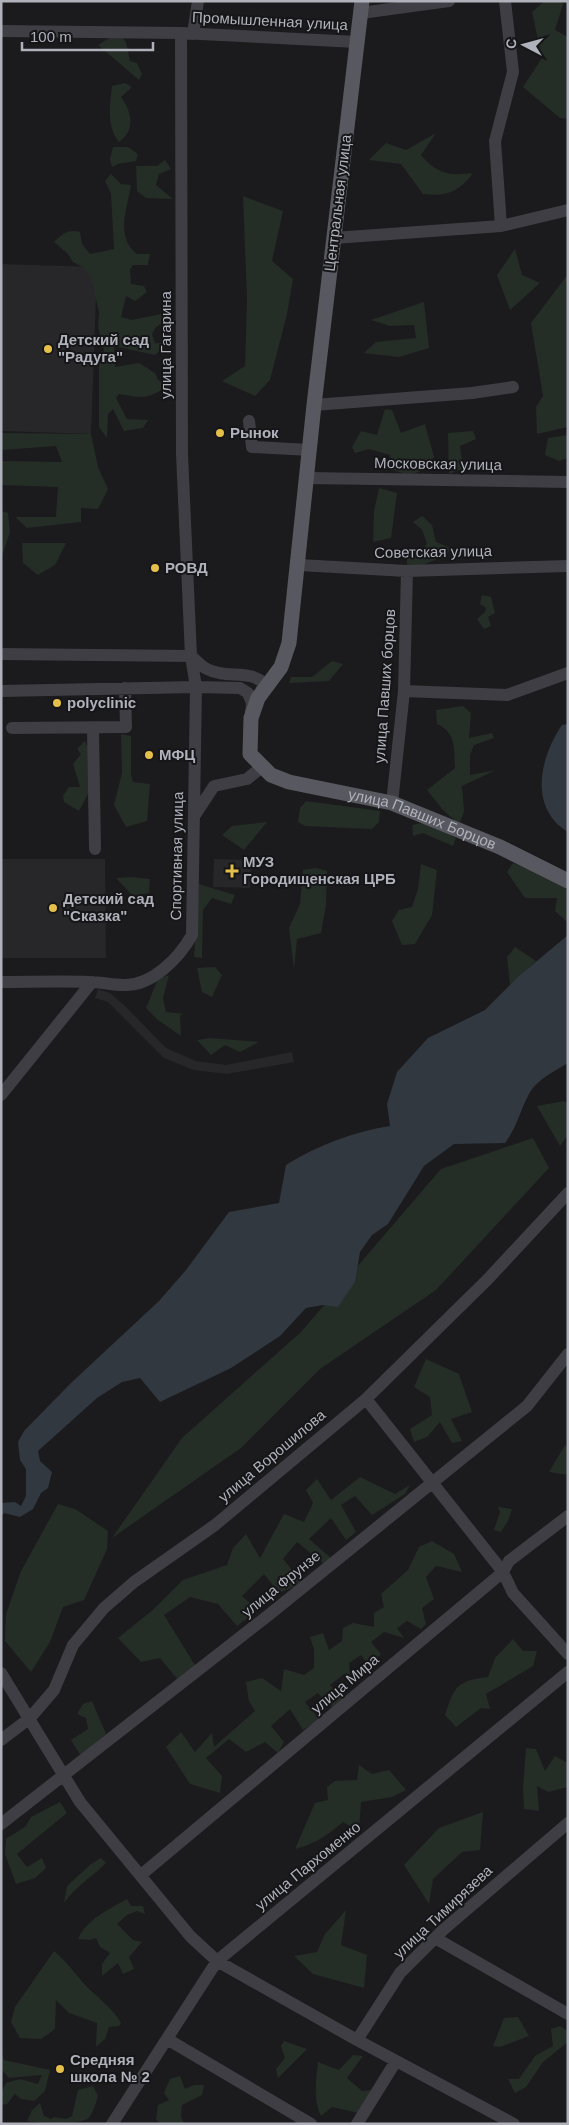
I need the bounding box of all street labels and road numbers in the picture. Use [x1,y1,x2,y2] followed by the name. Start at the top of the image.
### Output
[192,8,349,33] street label: Промышленная улица
[321,133,354,272] street label: Центральная улица
[157,290,174,399] street label: улица Гагарина
[374,454,503,473] street label: Московская улица
[374,542,493,561] street label: Советская улица
[371,608,398,764] street label: улица Павших борцов
[347,785,499,853] street label: улица Павших Борцов
[167,791,186,920] street label: Спортивная улица
[215,1406,329,1505] street label: улица Ворошилова
[238,1547,323,1620] street label: улица Фрунзе
[307,1650,382,1717] street label: улица Мира
[252,1818,364,1913] street label: улица Пархоменко
[390,1861,496,1962] street label: улица Тимирязева

